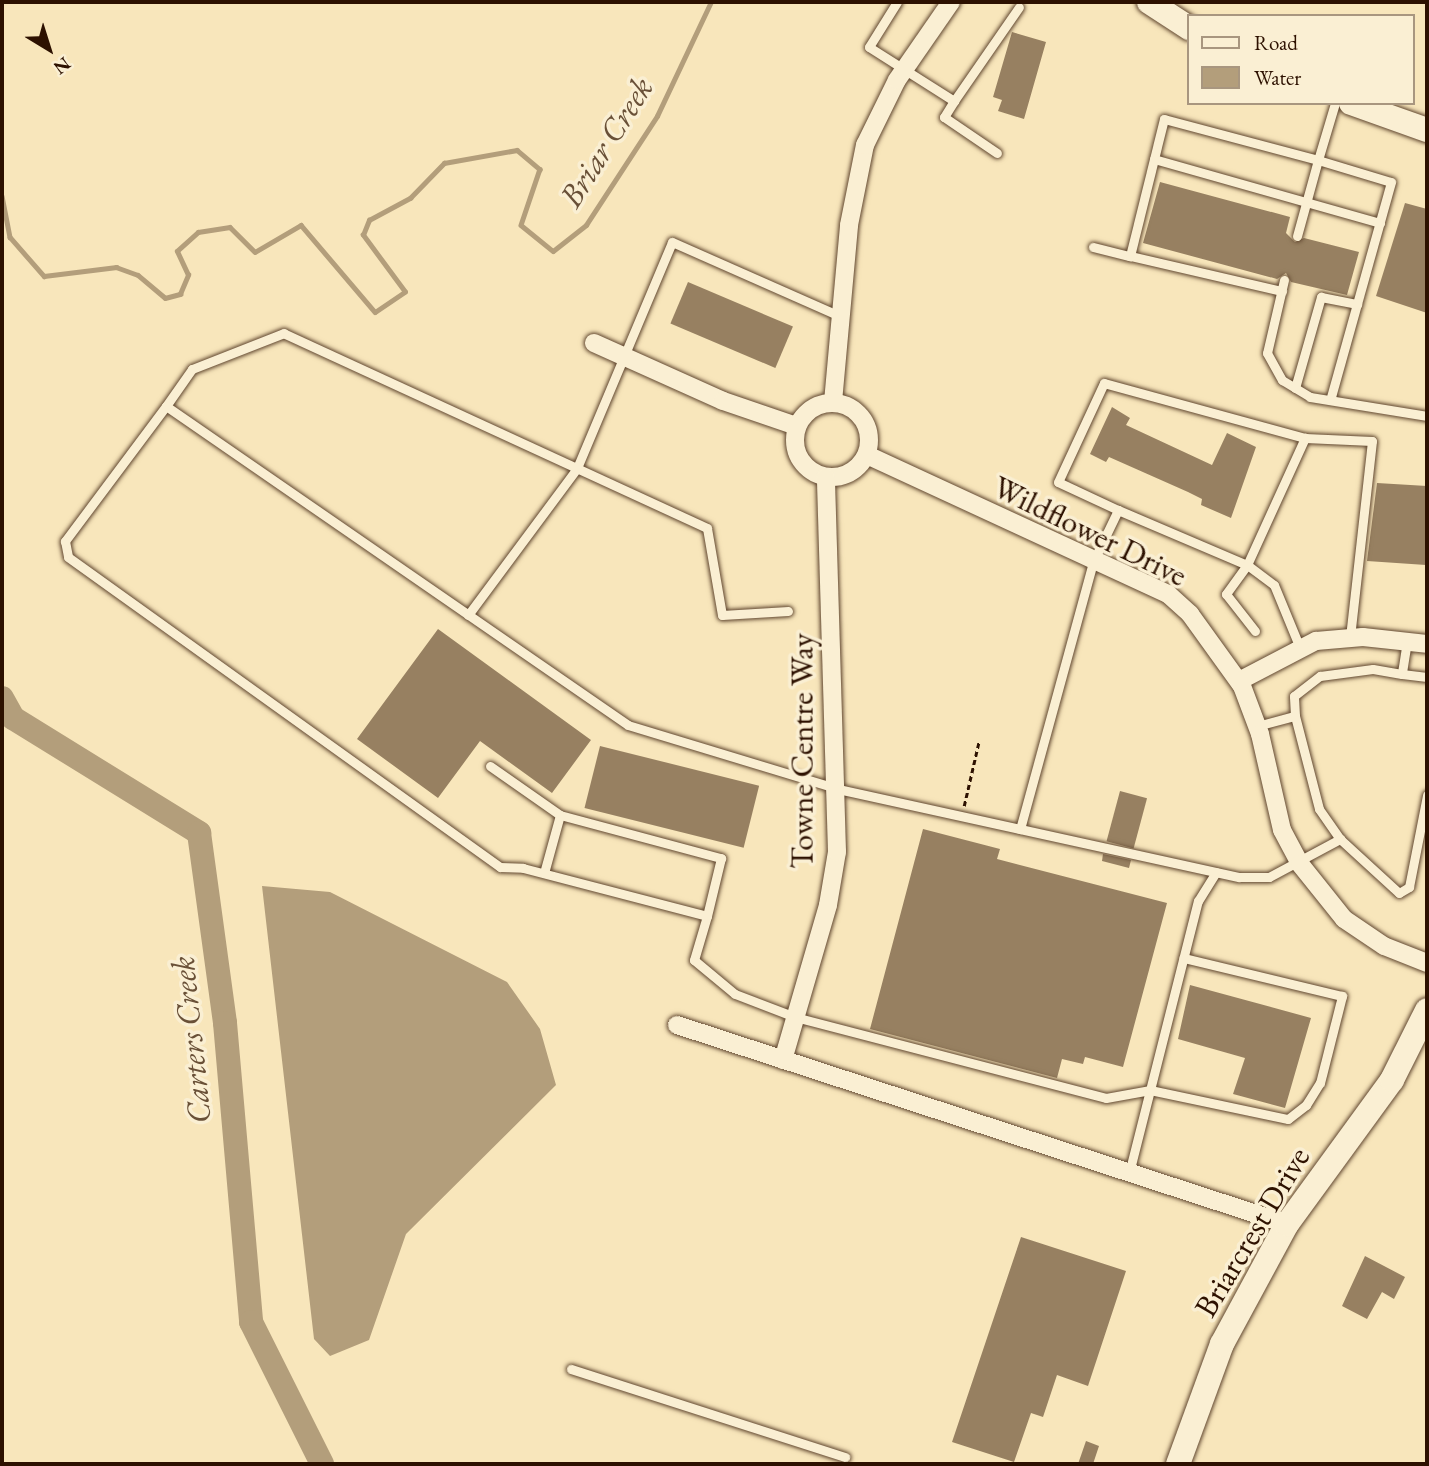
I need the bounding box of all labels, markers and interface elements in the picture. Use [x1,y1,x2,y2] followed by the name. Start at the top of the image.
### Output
[14,14,84,84] north arrow
[1188,14,1415,105] legend
[1254,29,1298,56] text: Road
[48,51,76,81] text: N
[1254,64,1301,91] text: Water
[551,70,661,214] water label: Briar Creek
[987,468,1193,594] street label: Wildflower Drive
[783,633,821,869] street label: Towne Centre Way
[163,954,219,1126] water label: Carters Creek
[1186,1140,1318,1324] street label: Briarcrest Drive

